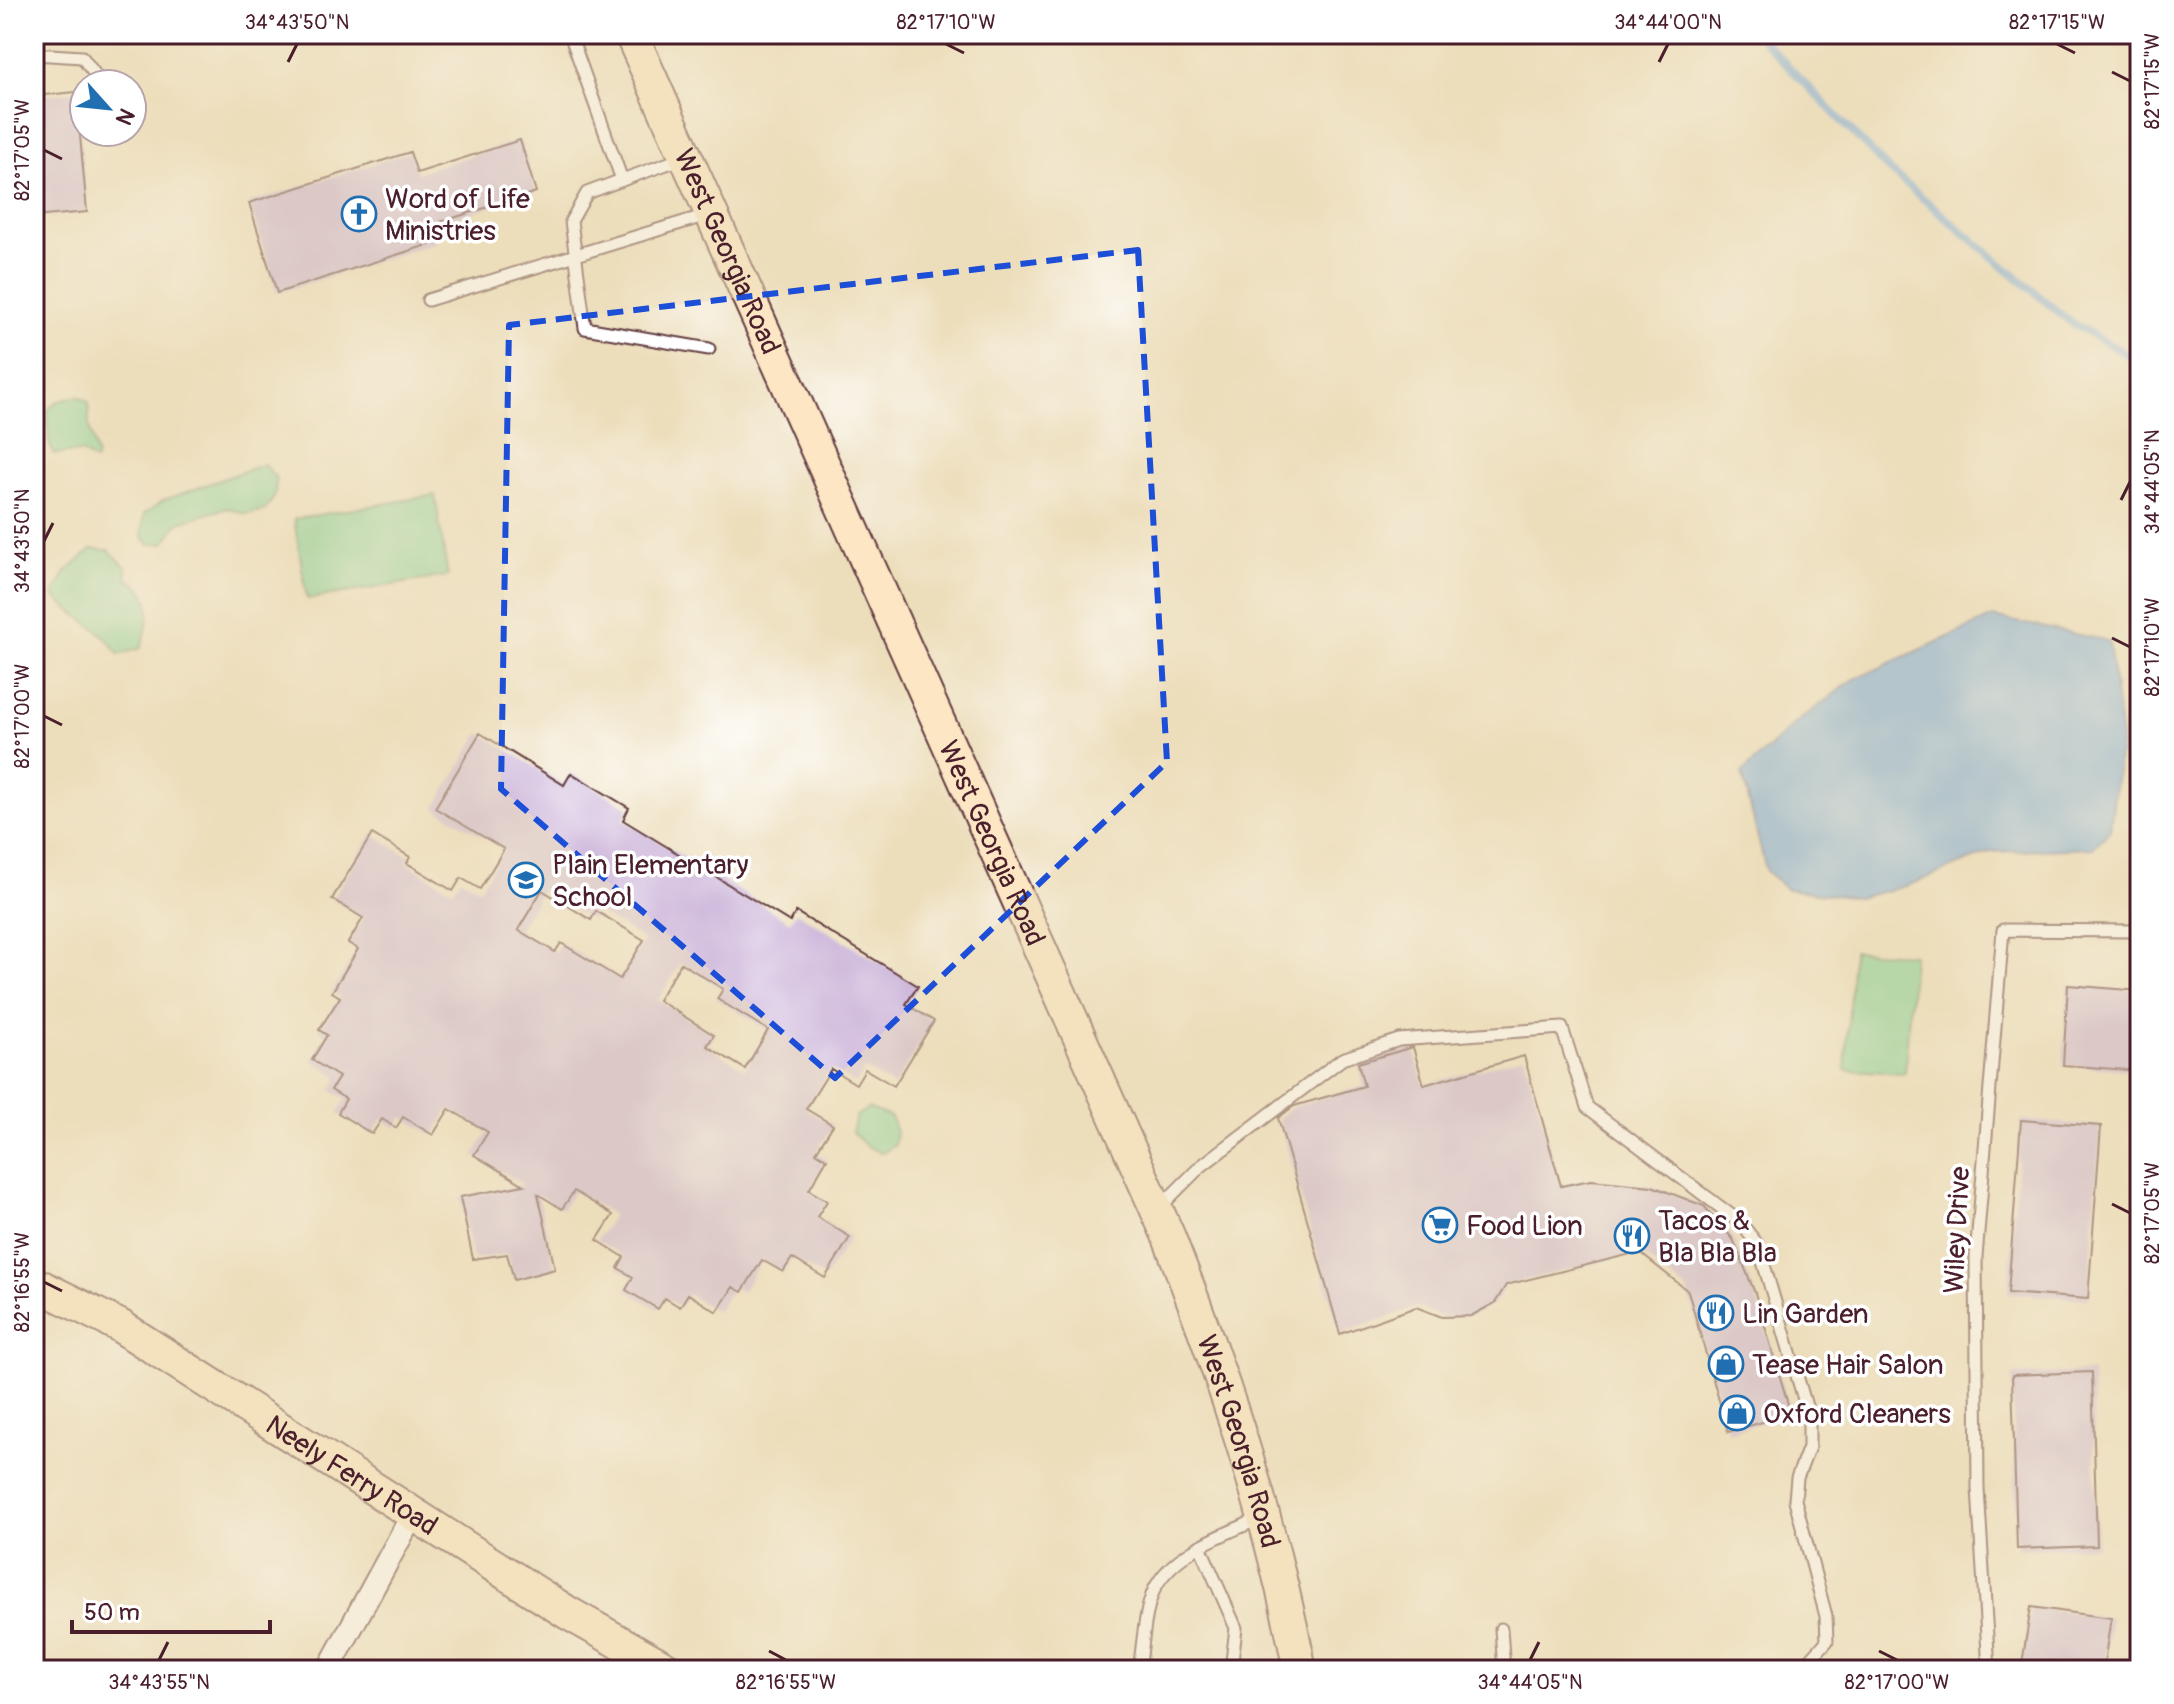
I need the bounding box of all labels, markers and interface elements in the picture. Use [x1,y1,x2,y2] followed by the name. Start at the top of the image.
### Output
[245,10,349,35] text: 34°43'50"N
[896,10,996,35] text: 82°17'10"W
[1614,10,1722,35] text: 34°44'00"N
[2009,10,2105,35] text: 82°17'15"W
[2140,33,2165,129] text: 82°17'15"W
[68,68,148,148] north arrow
[10,99,35,201] text: 82°17'05"W
[109,104,141,130] text: N
[666,144,788,360] street label: West Georgia Road
[385,182,530,249] place label: Word of Life Ministries
[340,195,378,233] church icon: Word of Life Ministries
[2140,430,2165,534] text: 34°44'05"N
[10,489,35,593] text: 34°43'50"N
[2140,597,2165,697] text: 82°17'10"W
[10,664,35,768] text: 82°17'00"W
[930,735,1052,952] street label: West Georgia Road
[552,848,748,915] place label: Plain Elementary School
[507,861,545,899] school or university icon: Plain Elementary School
[2140,1162,2165,1264] text: 82°17'05"W
[1937,1165,1978,1295] street label: Wiley Drive
[1658,1204,1777,1271] place label: Tacos & Bla Bla Bla
[1421,1206,1459,1244] supermarket icon: Food Lion
[1466,1209,1583,1244] place label: Food Lion
[1613,1217,1651,1255] restaurant icon: Tacos & Bla Bla Bla
[10,1232,35,1332] text: 82°16'55"W
[1697,1294,1735,1332] restaurant icon: Lin Garden
[1742,1297,1869,1332] place label: Lin Garden
[1188,1330,1287,1552] street label: West Georgia Road
[1707,1345,1745,1383] shop icon: Tease Hair Salon
[1752,1348,1944,1383] place label: Tease Hair Salon
[1718,1394,1756,1432] shop icon: Oxford Cleaners
[1763,1397,1951,1432] place label: Oxford Cleaners
[259,1408,444,1544] street label: Neely Ferry Road
[72,1584,270,1634] scale bar
[84,1598,140,1627] text: 50 m
[108,1670,210,1695] text: 34°43'55"N
[736,1670,836,1695] text: 82°16'55"W
[1478,1670,1582,1695] text: 34°44'05"N
[1845,1670,1949,1695] text: 82°17'00"W

